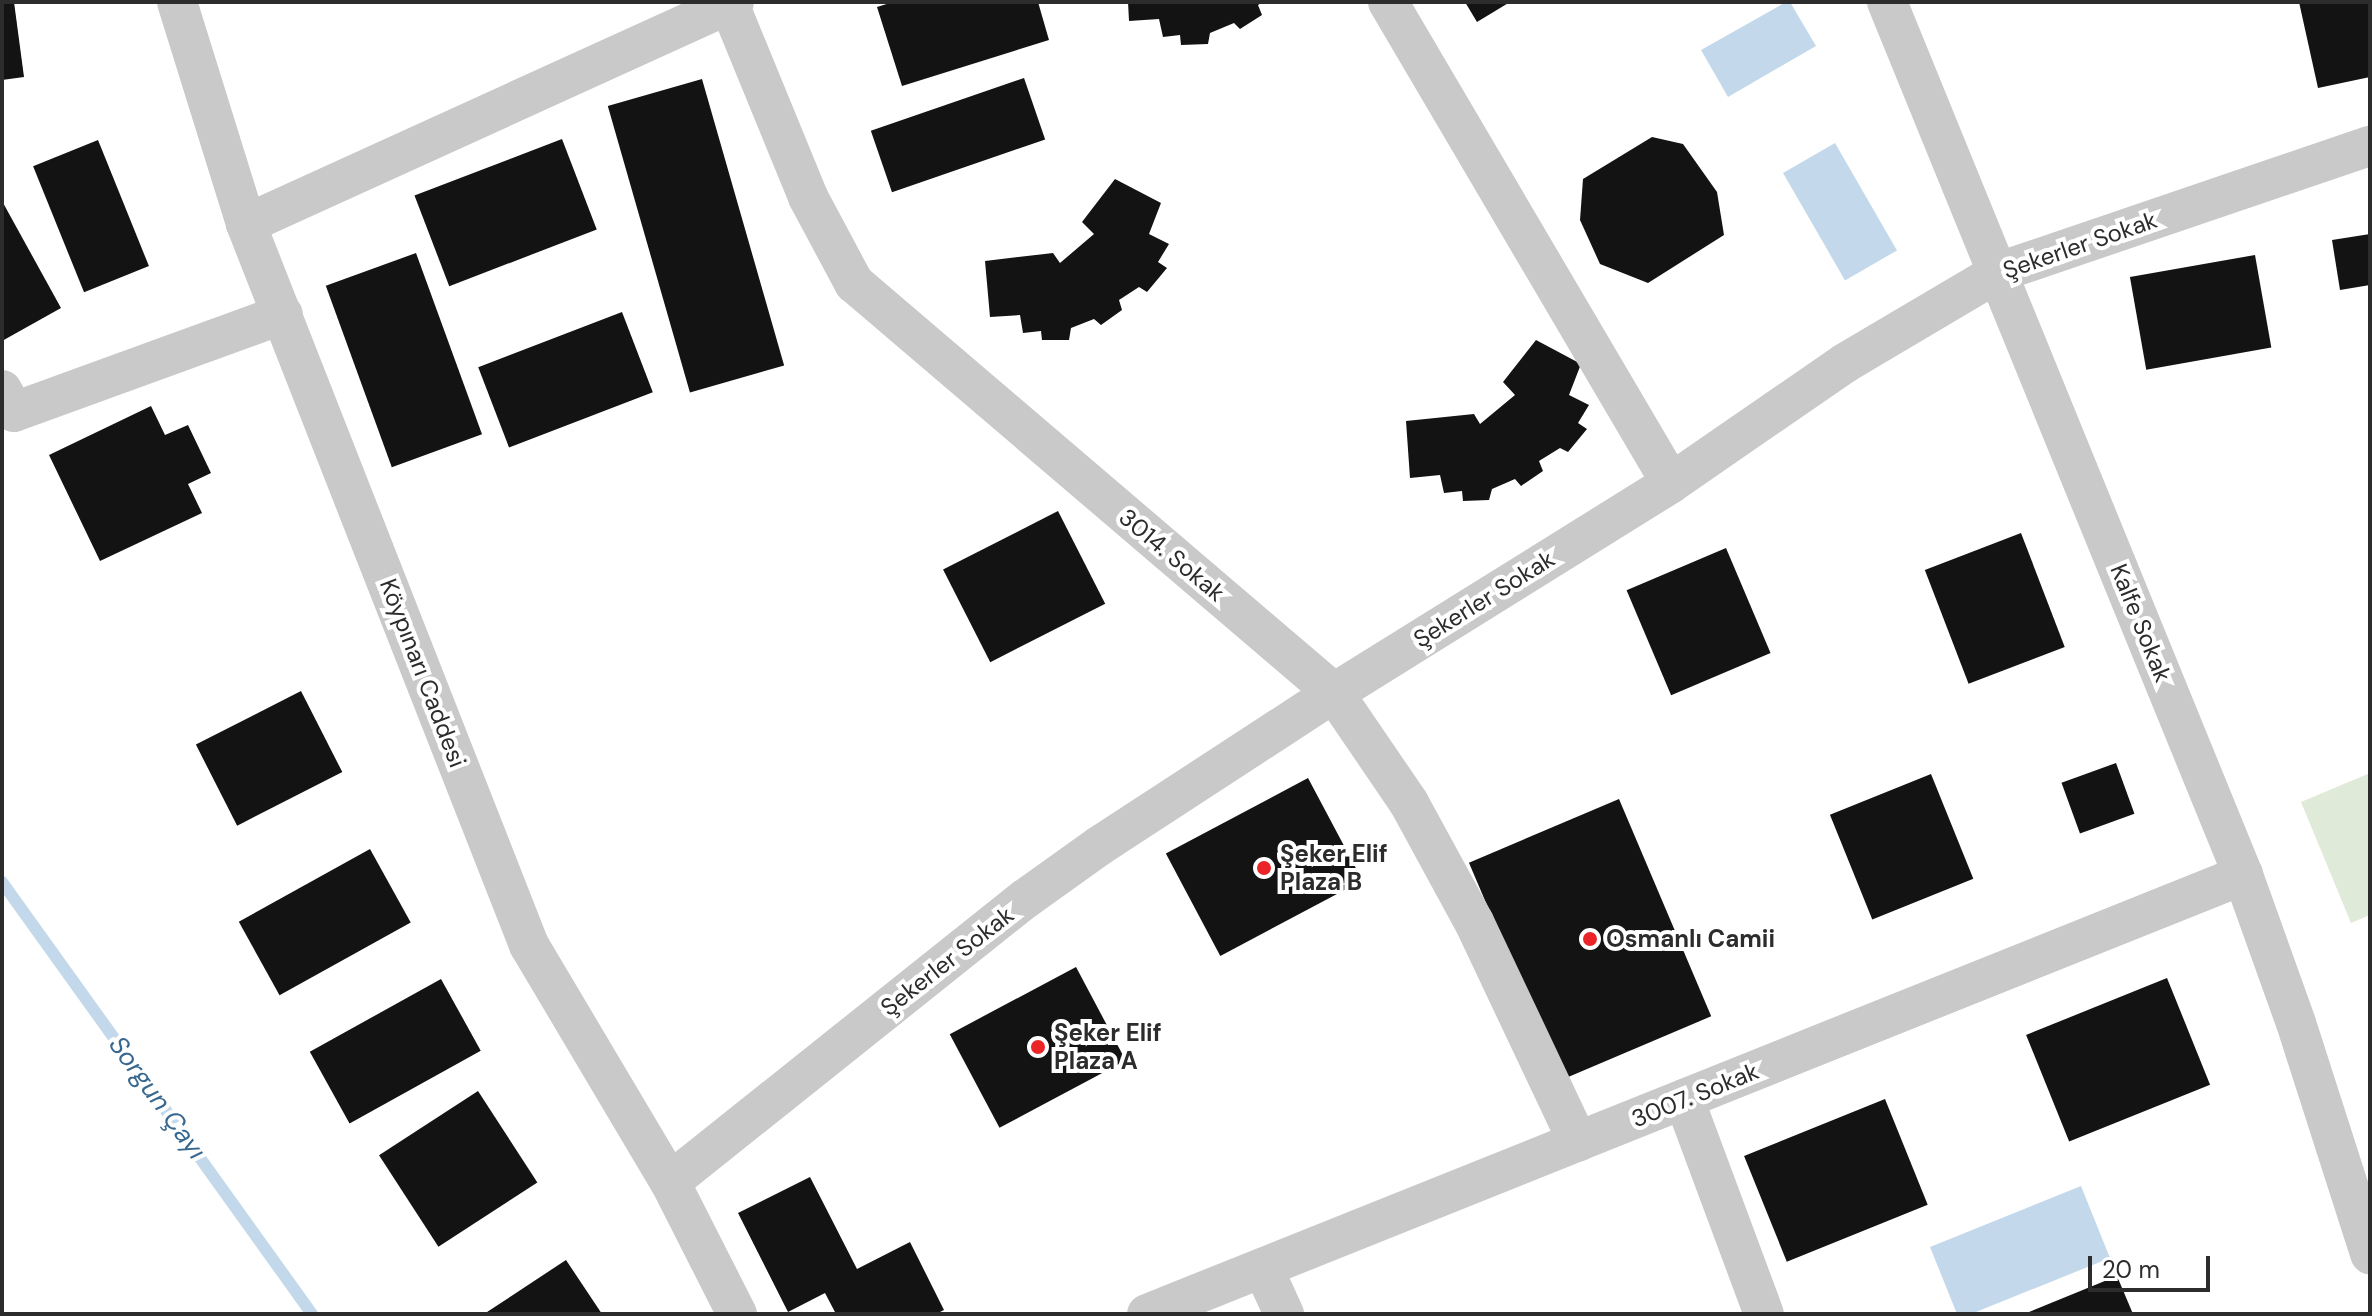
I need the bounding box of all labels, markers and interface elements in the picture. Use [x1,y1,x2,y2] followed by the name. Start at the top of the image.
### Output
[1999,205,2161,285] street label: Şekerler Sokak
[1113,502,1231,608] street label: 3014. Sokak
[1408,544,1560,654] street label: Şekerler Sokak
[2104,560,2178,686] street label: Kalfe Sokak
[374,575,472,771] street label: Köypınarı Caddesi
[1280,840,1388,896] place label: Şeker Elif Plaza B
[1255,859,1273,877] marker: Şeker Elif Plaza B
[875,900,1019,1022] street label: Şekerler Sokak
[1606,925,1775,953] place label: Osmanlı Camii
[1581,930,1599,948] marker: Osmanlı Camii
[1054,1019,1162,1075] place label: Şeker Elif Plaza A
[102,1030,212,1166] water label: Sorgun Çayı
[1029,1038,1047,1056] marker: Şeker Elif Plaza A
[1627,1056,1763,1134] street label: 3007. Sokak
[2092,1240,2214,1290] scale bar
[2102,1254,2160,1285] text: 20 m

